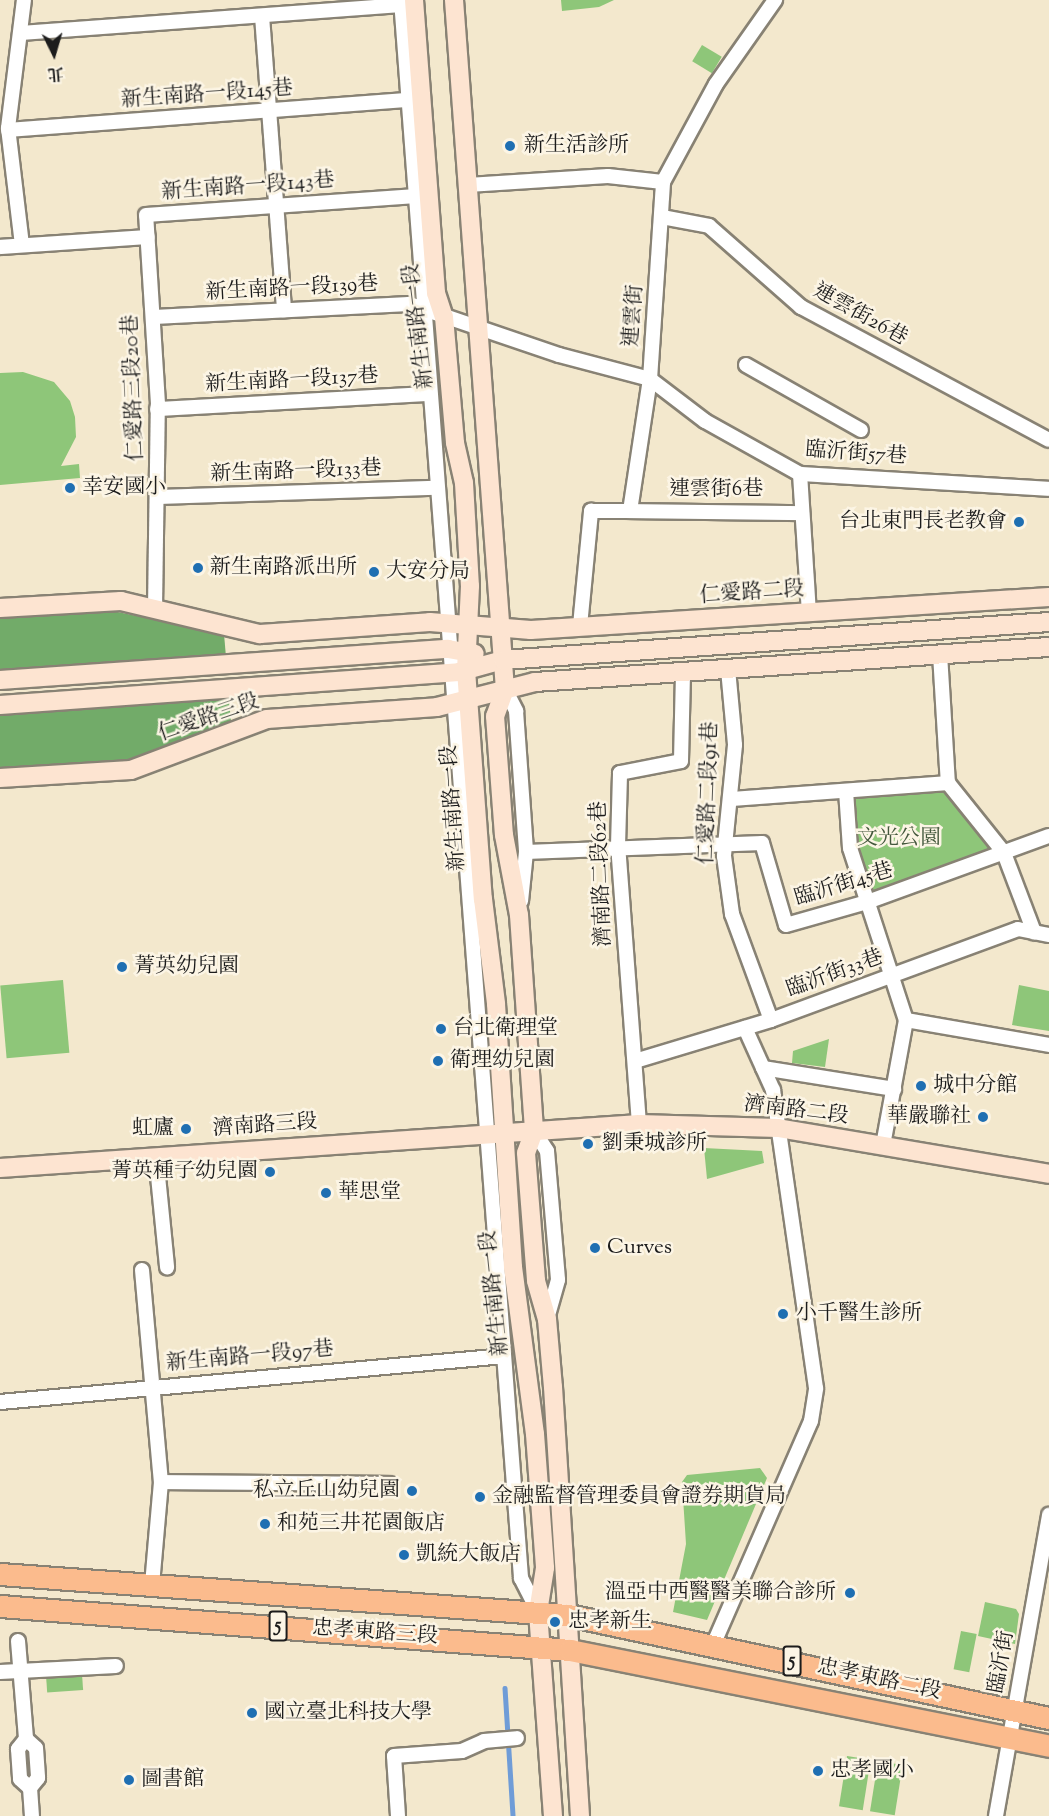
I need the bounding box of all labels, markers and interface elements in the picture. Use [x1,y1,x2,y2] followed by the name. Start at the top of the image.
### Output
[24,24,84,84] north arrow
[47,60,65,85] text: 北
[120,76,294,114] street label: 新生南路一段145巷
[524,133,629,159] place label: 新生活診所
[501,137,519,155] marker: 新生活診所
[161,168,335,206] street label: 新生南路一段143巷
[399,262,439,390] street label: 新生南路一段
[205,272,379,306] street label: 新生南路一段139巷
[808,279,912,351] street label: 連雲街26巷
[619,284,649,348] street label: 連雲街
[119,314,149,462] street label: 仁愛路三段20巷
[205,364,379,398] street label: 新生南路一段137巷
[804,438,908,470] street label: 臨沂街57巷
[210,456,382,488] street label: 新生南路一段133巷
[82,475,166,501] place label: 幸安國小
[669,477,763,503] street label: 連雲街6巷
[63,481,77,495] marker: 幸安國小
[839,509,1007,535] place label: 台北東門長老教會
[1012,515,1026,529] marker: 台北東門長老教會
[210,555,357,581] place label: 新生南路派出所
[386,559,470,585] place label: 大安分局
[191,561,205,575] marker: 新生南路派出所
[367,565,381,579] marker: 大安分局
[699,577,805,609] street label: 仁愛路二段
[155,689,263,747] street label: 仁愛路三段
[694,721,724,865] street label: 仁愛路二段91巷
[437,744,471,872] street label: 新生南路一段
[587,801,617,947] street label: 濟南路二段62巷
[857,826,941,852] park label: 文光公園
[792,858,896,912] street label: 臨沂街45巷
[783,945,887,1003] street label: 臨沂街33巷
[134,954,239,980] place label: 菁英幼兒園
[115,960,129,974] marker: 菁英幼兒園
[453,1016,558,1042] place label: 台北衛理堂
[434,1022,448,1036] marker: 台北衛理堂
[450,1048,555,1074] place label: 衛理幼兒園
[431,1054,445,1068] marker: 衛理幼兒園
[933,1073,1017,1099] place label: 城中分館
[914,1079,928,1093] marker: 城中分館
[742,1092,850,1130] street label: 濟南路二段
[887,1104,971,1130] place label: 華嚴聯社
[212,1110,318,1142] street label: 濟南路三段
[976,1110,990,1124] marker: 華嚴聯社
[132,1116,174,1142] place label: 虹廬
[179,1122,193,1136] marker: 虹廬
[602,1131,707,1157] place label: 劉秉城診所
[579,1135,597,1153] marker: 劉秉城診所
[111,1159,258,1185] place label: 菁英種子幼兒園
[263,1165,277,1179] marker: 菁英種子幼兒園
[338,1180,401,1206] place label: 華思堂
[319,1186,333,1200] marker: 華思堂
[476,1229,514,1357] street label: 新生南路一段
[607,1235,672,1261] place label: Curves
[588,1241,602,1255] marker: Curves
[796,1301,922,1327] place label: 小千醫生診所
[774,1305,792,1323] marker: 小千醫生診所
[165,1337,335,1377] street label: 新生南路一段97巷
[253,1478,400,1504] place label: 私立丘山幼兒園
[405,1484,419,1498] marker: 私立丘山幼兒園
[492,1484,786,1510] place label: 金融監督管理委員會證券期貨局
[473,1490,487,1504] marker: 金融監督管理委員會證券期貨局
[277,1511,445,1537] place label: 和苑三井花園飯店
[258,1517,272,1531] marker: 和苑三井花園飯店
[416,1542,521,1568] place label: 凱統大飯店
[397,1548,411,1562] marker: 凱統大飯店
[605,1580,836,1606] place label: 溫亞中西醫醫美聯合診所
[841,1584,859,1602] marker: 溫亞中西醫醫美聯合診所
[268,1609,288,1643] road number: 5
[568,1609,652,1635] place label: 忠孝新生
[546,1613,564,1631] marker: 忠孝新生
[311,1616,439,1650] street label: 忠孝東路三段
[984,1629,1020,1695] street label: 臨沂街
[782,1644,802,1678] road number: 5
[815,1655,943,1705] street label: 忠孝東路二段
[264,1700,432,1726] place label: 國立臺北科技大學
[245,1706,259,1720] marker: 國立臺北科技大學
[830,1758,914,1784] place label: 忠孝國小
[811,1764,825,1778] marker: 忠孝國小
[141,1767,204,1793] place label: 圖書館
[122,1773,136,1787] marker: 圖書館

